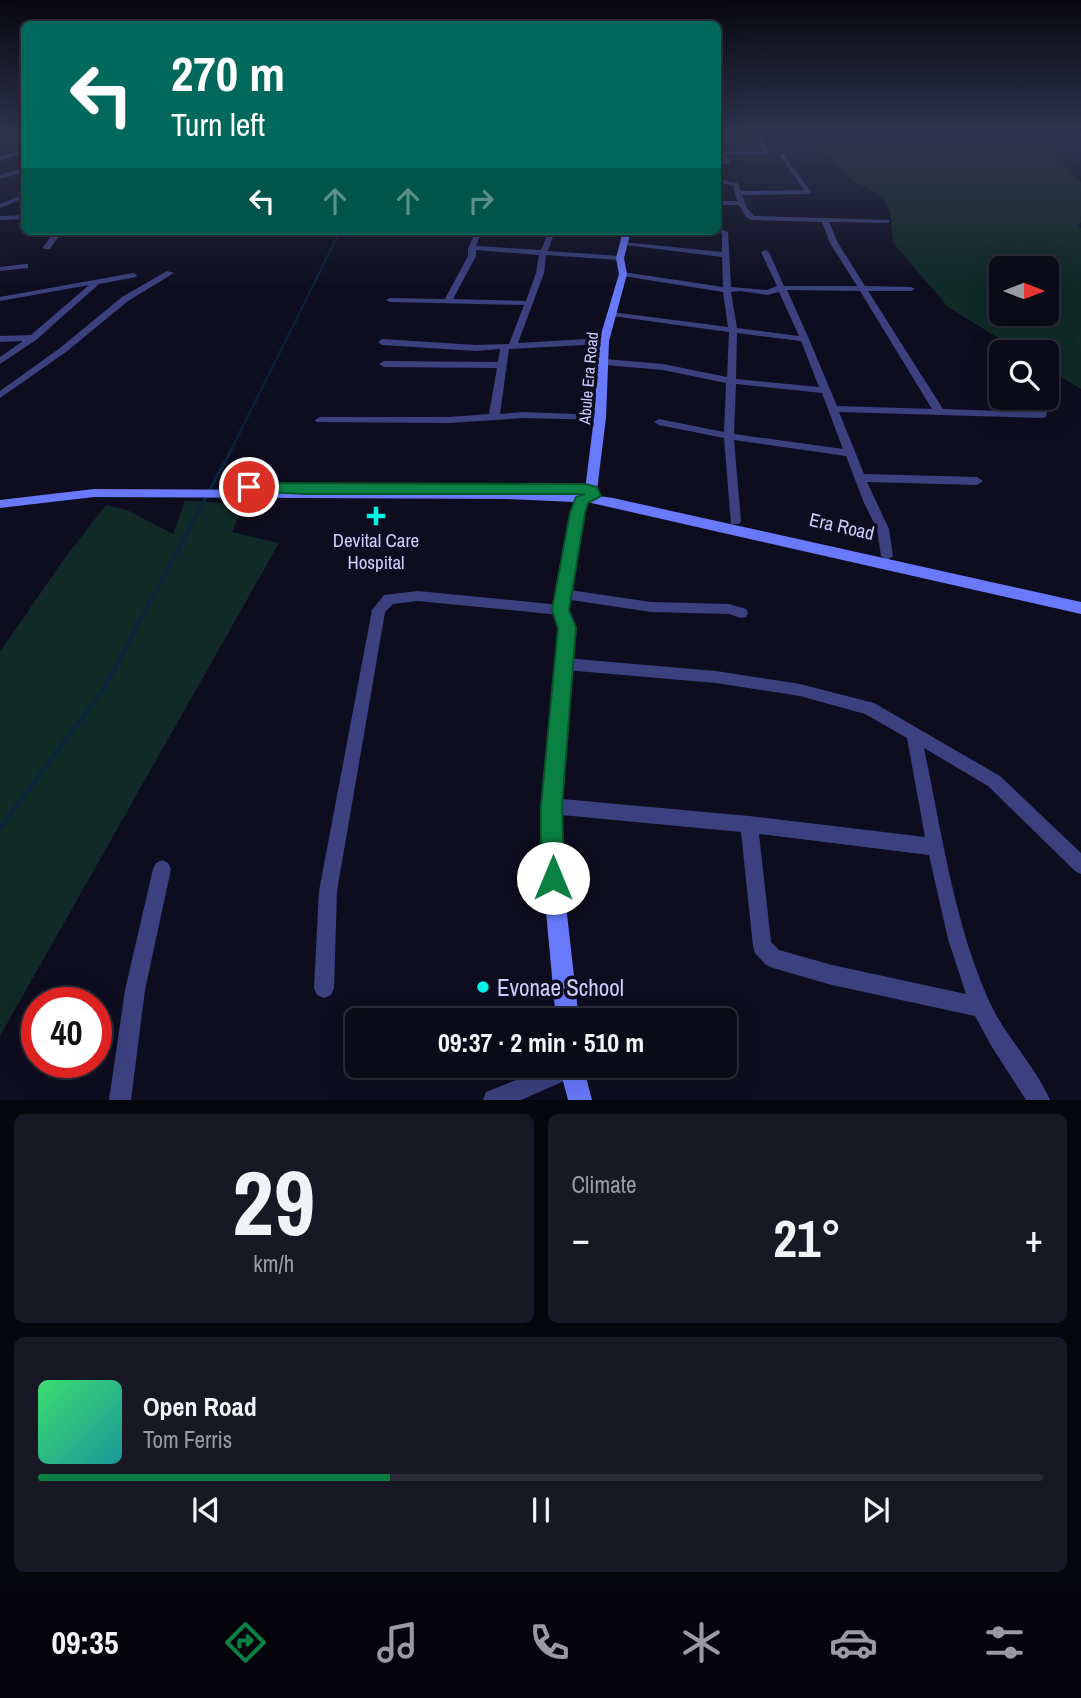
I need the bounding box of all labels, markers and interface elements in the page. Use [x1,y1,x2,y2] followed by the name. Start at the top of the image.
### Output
[171,40,285,106] text: 270 m
[56,49,147,140] icon: left
[171,103,265,146] text: Turn left
[243,182,281,220] icon: left
[316,182,354,220] icon: ahead
[389,182,427,220] icon: ahead
[462,182,500,220] icon: right
[989,256,1059,326] north arrow
[989,256,1059,410] map controls
[573,331,603,426] street label: Abule Era Road
[989,340,1059,410] button: search
[219,457,279,517] pin
[230,468,268,506] icon: arrive
[366,506,386,526] marker: Devital Care Hospital
[807,506,877,546] street label: Era Road
[333,527,419,575] place label: Devital Care Hospital
[516,841,590,915] position arrow
[497,972,624,1003] place label: Evonae School
[475,979,491,995] marker: Evonae School
[21,987,112,1078] speed limit sign: 40
[438,1025,644,1060] text: 09:37 · 2 min · 510 m
[232,1141,315,1263] text: 29
[572,1169,636,1200] text: Climate
[773,1203,841,1273] text: 21°
[572,1213,590,1264] text: −
[1025,1213,1043,1264] text: +
[253,1248,294,1279] text: km/h
[143,1389,257,1424] text: Open Road
[143,1424,232,1455] text: Tom Ferris
[187,1491,225,1529] icon: previous
[522,1491,560,1529] icon: pause
[857,1491,895,1529] icon: next
[221,1618,270,1667] icon: directions
[373,1618,422,1667] icon: music
[525,1618,574,1667] icon: phone
[677,1618,726,1667] icon: climate
[829,1618,878,1667] icon: car
[980,1618,1029,1667] icon: filters
[51,1621,119,1664] text: 09:35

